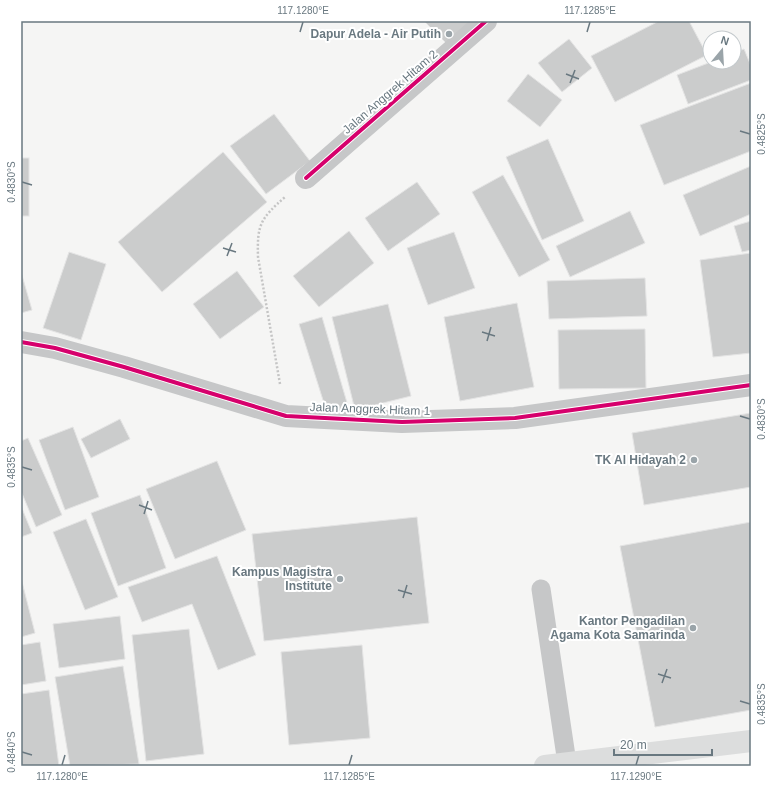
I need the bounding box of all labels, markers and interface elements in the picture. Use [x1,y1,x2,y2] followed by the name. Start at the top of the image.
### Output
[277,5,329,16] text: 117.1280°E
[564,5,616,16] text: 117.1285°E
[311,27,441,41] place label: Dapur Adela - Air Putih
[444,29,454,39] marker: Dapur Adela - Air Putih
[702,30,742,70] north arrow
[719,34,731,47] text: N
[340,47,440,137] street label: Jalan Anggrek Hitam 2
[756,113,767,155] text: 0.4825°S
[6,161,17,203] text: 0.4830°S
[756,398,767,440] text: 0.4830°S
[309,400,431,418] street label: Jalan Anggrek Hitam 1
[6,446,17,488] text: 0.4835°S
[595,453,686,467] place label: TK Al Hidayah 2
[689,455,699,465] marker: TK Al Hidayah 2
[232,565,332,593] place label: Kampus Magistra Institute
[335,574,345,584] marker: Kampus Magistra Institute
[550,614,685,642] place label: Kantor Pengadilan Agama Kota Samarinda
[688,623,698,633] marker: Kantor Pengadilan Agama Kota Samarinda
[756,683,767,725] text: 0.4835°S
[6,731,17,773] text: 0.4840°S
[614,731,712,757] scale bar
[620,738,647,752] text: 20 m
[36,771,88,782] text: 117.1280°E
[323,771,375,782] text: 117.1285°E
[610,771,662,782] text: 117.1290°E

